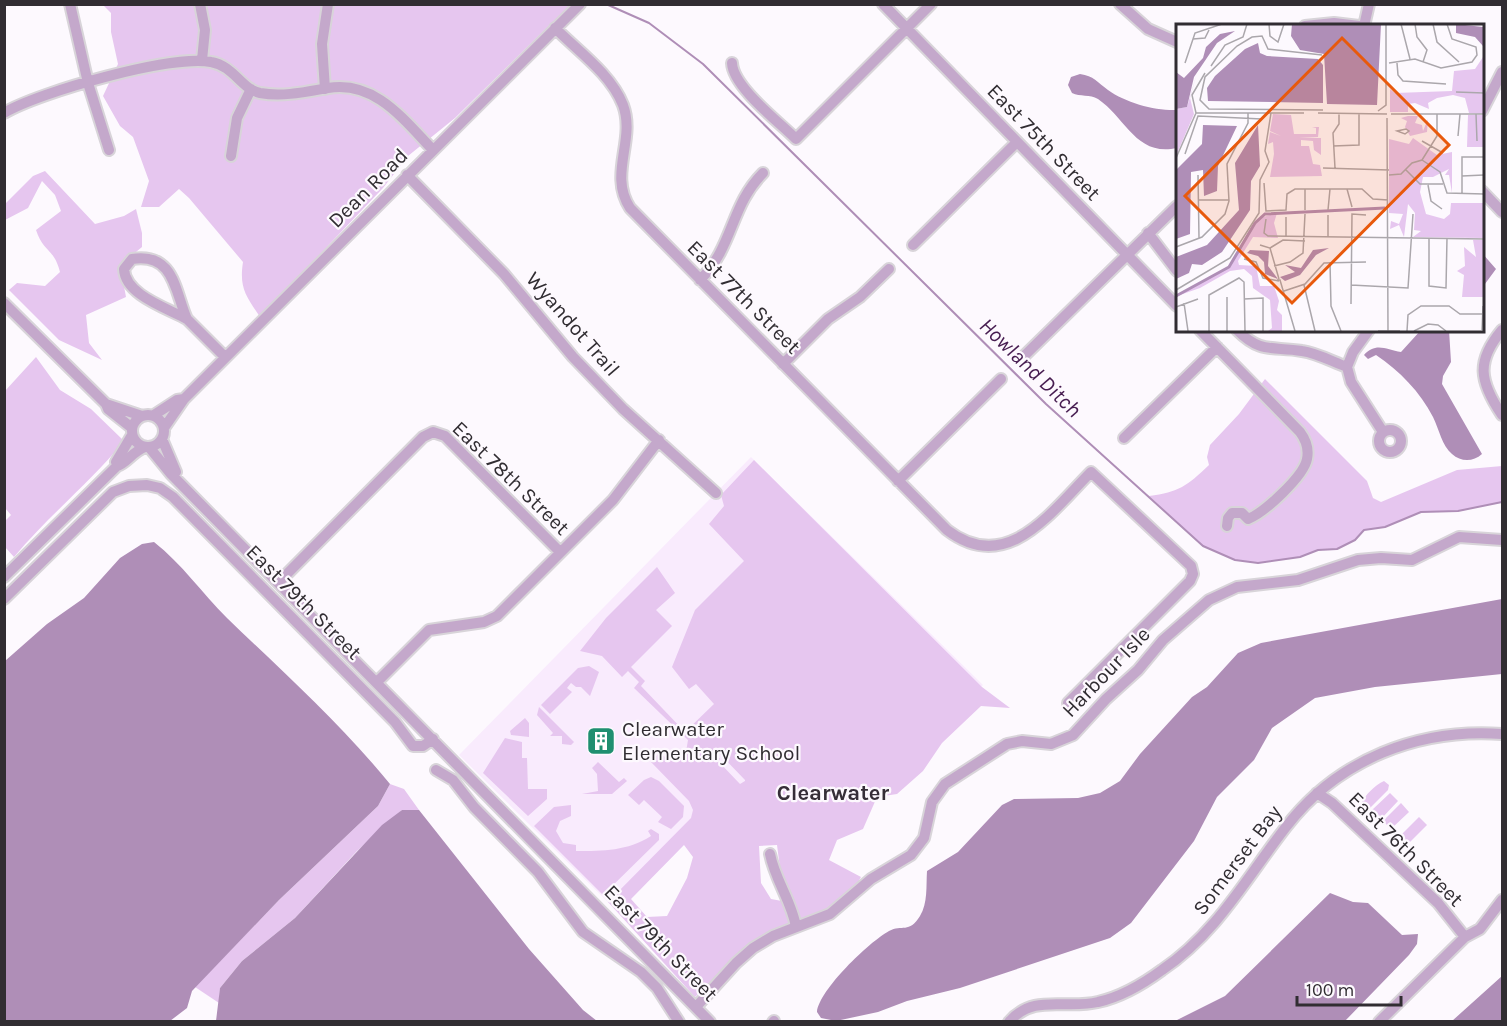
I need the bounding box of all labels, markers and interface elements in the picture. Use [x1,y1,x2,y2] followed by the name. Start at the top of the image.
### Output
[1176,24,1483,332] inset map
[983,79,1106,205] street label: East 75th Street
[323,143,413,233] street label: Dean Road
[682,235,806,359] street label: East 77th Street
[521,267,625,381] street label: Wyandot Trail
[974,313,1087,423] water label: Howland Ditch
[448,416,575,540] street label: East 78th Street
[242,540,366,664] street label: East 79th Street
[1057,622,1155,722] street label: Harbour Isle
[622,717,800,765] place label: Clearwater Elementary School
[585,725,617,757] building icon: Clearwater Elementary School
[777,780,890,806] district label: Clearwater
[1344,787,1468,911] street label: East 76th Street
[1188,800,1286,920] street label: Somerset Bay
[599,880,723,1006] street label: East 79th Street
[1297,969,1400,1007] scale bar
[1306,979,1354,1001] text: 100 m

